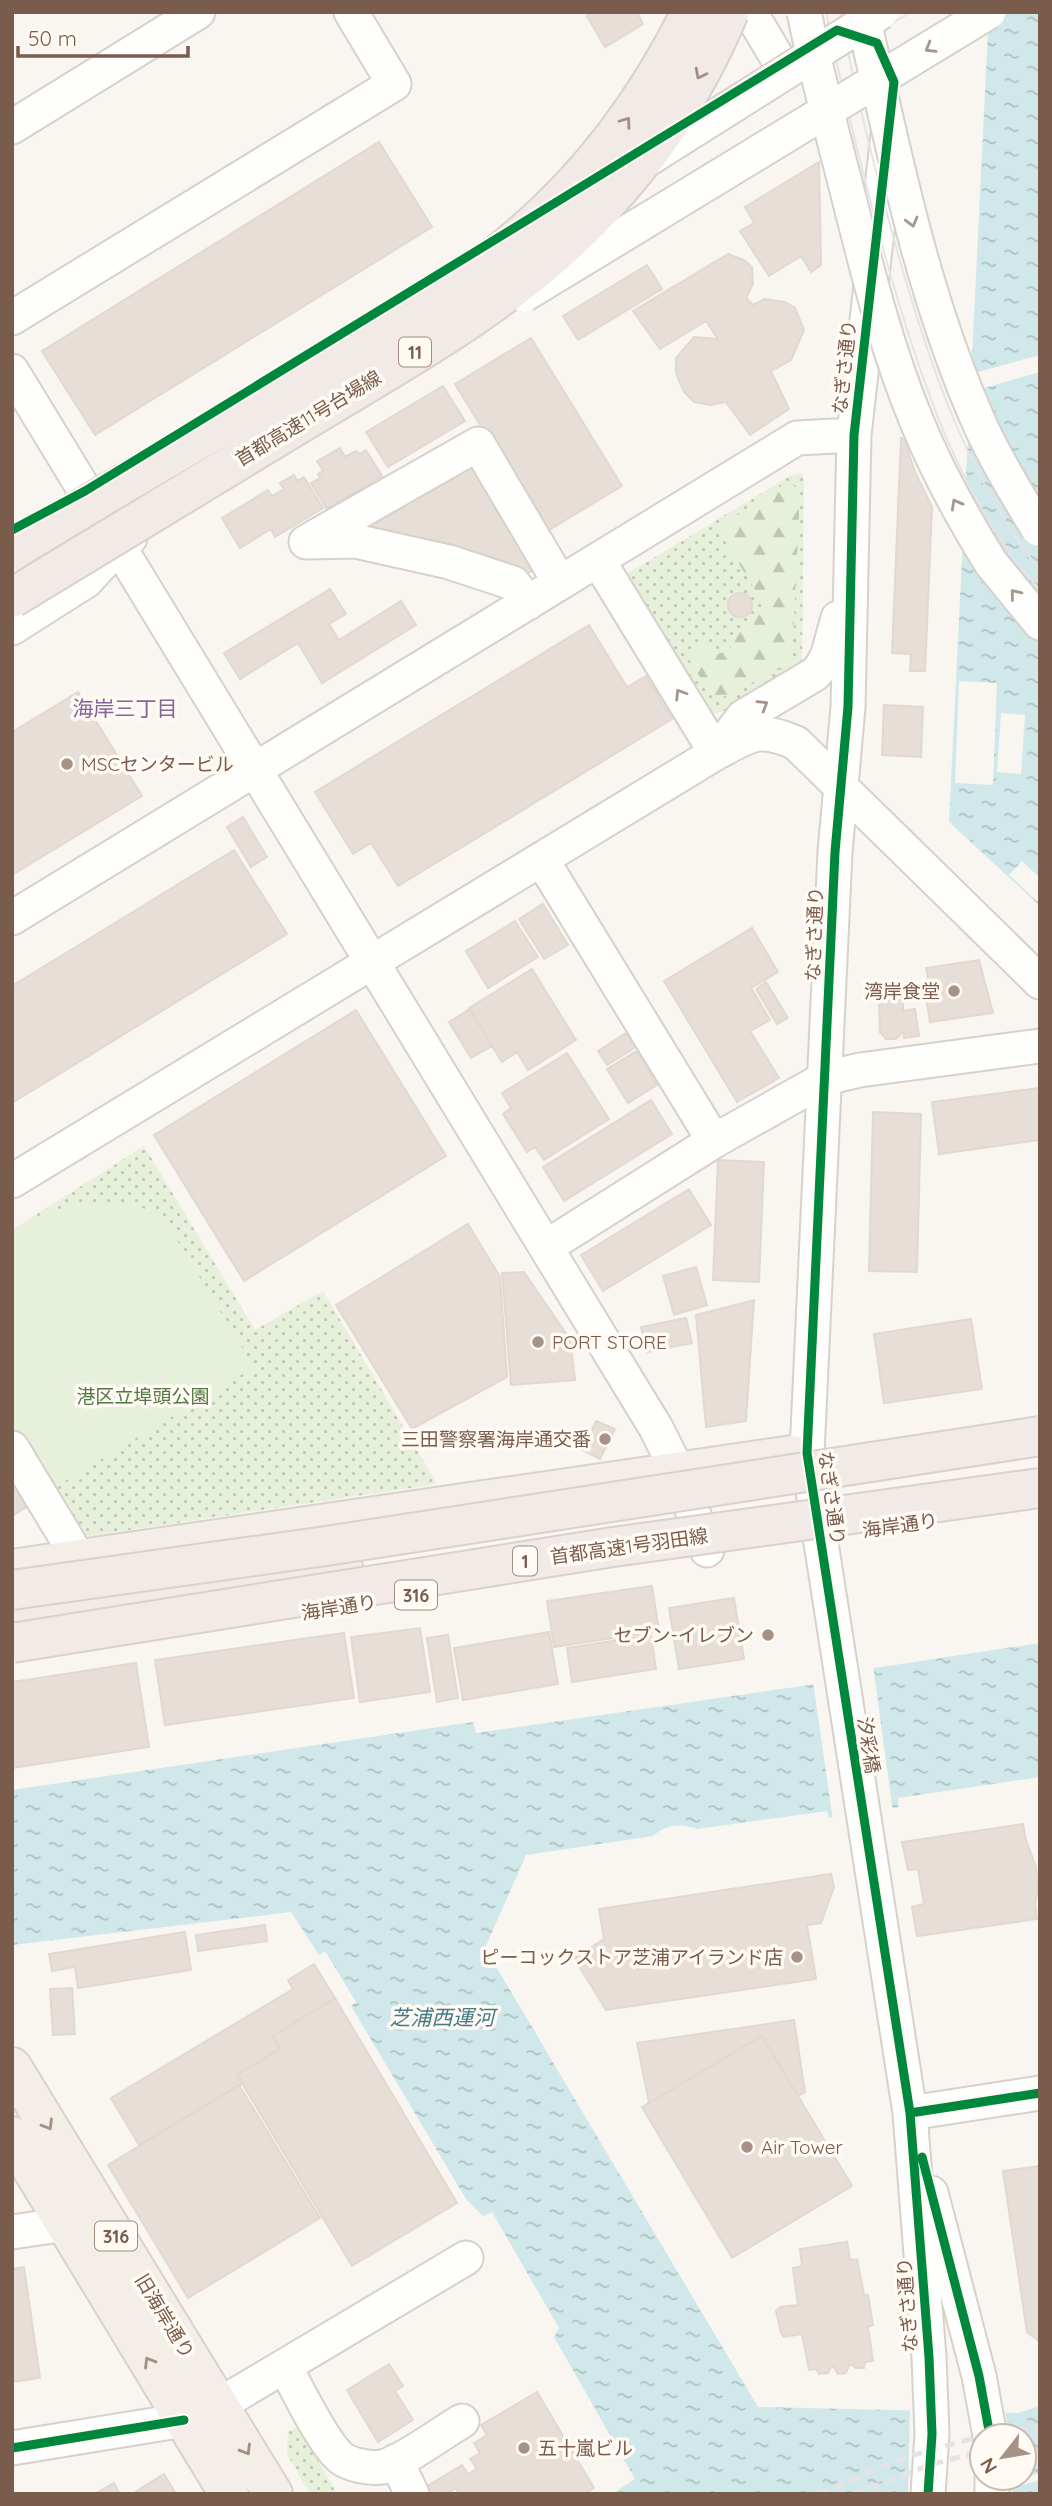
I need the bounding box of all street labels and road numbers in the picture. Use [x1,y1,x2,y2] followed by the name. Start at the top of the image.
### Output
[827,318,861,416] street label: なぎさ通り
[399,338,431,366] road number: 11
[231,365,385,471] street label: 首都高速11号台場線
[800,886,828,982] street label: なぎさ通り
[814,1449,850,1547] street label: なぎさ通り
[861,1508,939,1542] street label: 海岸通り
[549,1523,709,1569] street label: 首都高速1号羽田線
[513,1546,537,1576] road number: 1
[395,1580,437,1610] road number: 316
[300,1589,378,1625] street label: 海岸通り
[853,1715,885,1775] street label: 汐彩橋
[95,2222,137,2250] road number: 316
[892,2257,922,2353] street label: なぎさ通り
[130,2269,200,2363] street label: 旧海岸通り

